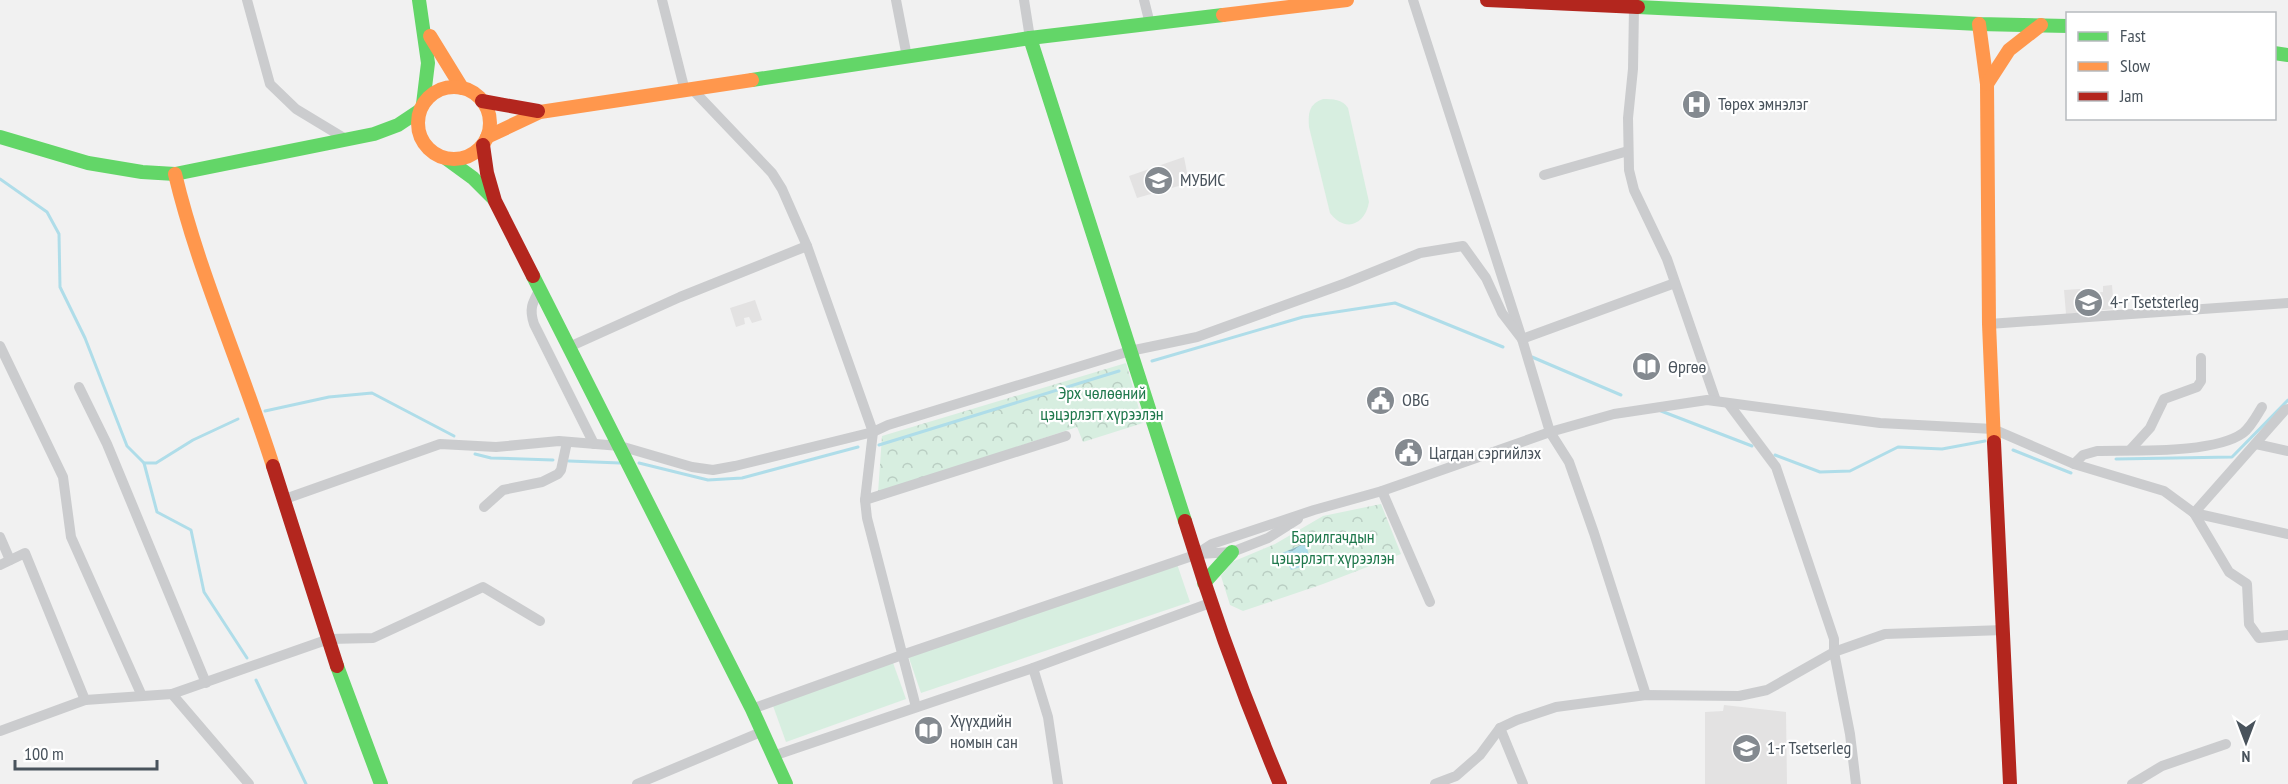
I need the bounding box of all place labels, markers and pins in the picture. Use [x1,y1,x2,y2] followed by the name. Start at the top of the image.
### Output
[1681,88,1713,120] hospital icon: Төрөх эмнэлэг
[1718,92,1809,115] place label: Төрөх эмнэлэг
[1143,164,1175,196] school or university icon: МУБИС
[1180,168,1226,191] place label: МУБИС
[2073,286,2105,318] school or university icon: 4-r Tsetsterleg
[2110,290,2199,313] place label: 4-r Tsetsterleg
[1631,351,1663,383] library icon: Өргөө
[1668,355,1707,378] place label: Өргөө
[1365,384,1397,416] public building icon: OBG
[1402,388,1429,411] place label: OBG
[1392,437,1424,469] public building icon: Цагдан сэргийлэх
[1429,441,1542,464] place label: Цагдан сэргийлэх
[950,709,1018,753] place label: Хүүхдийн номын сан
[913,715,945,747] library icon: Хүүхдийн номын сан
[1730,732,1762,764] school or university icon: 1-r Tsetserleg
[1767,736,1851,759] place label: 1-r Tsetserleg

